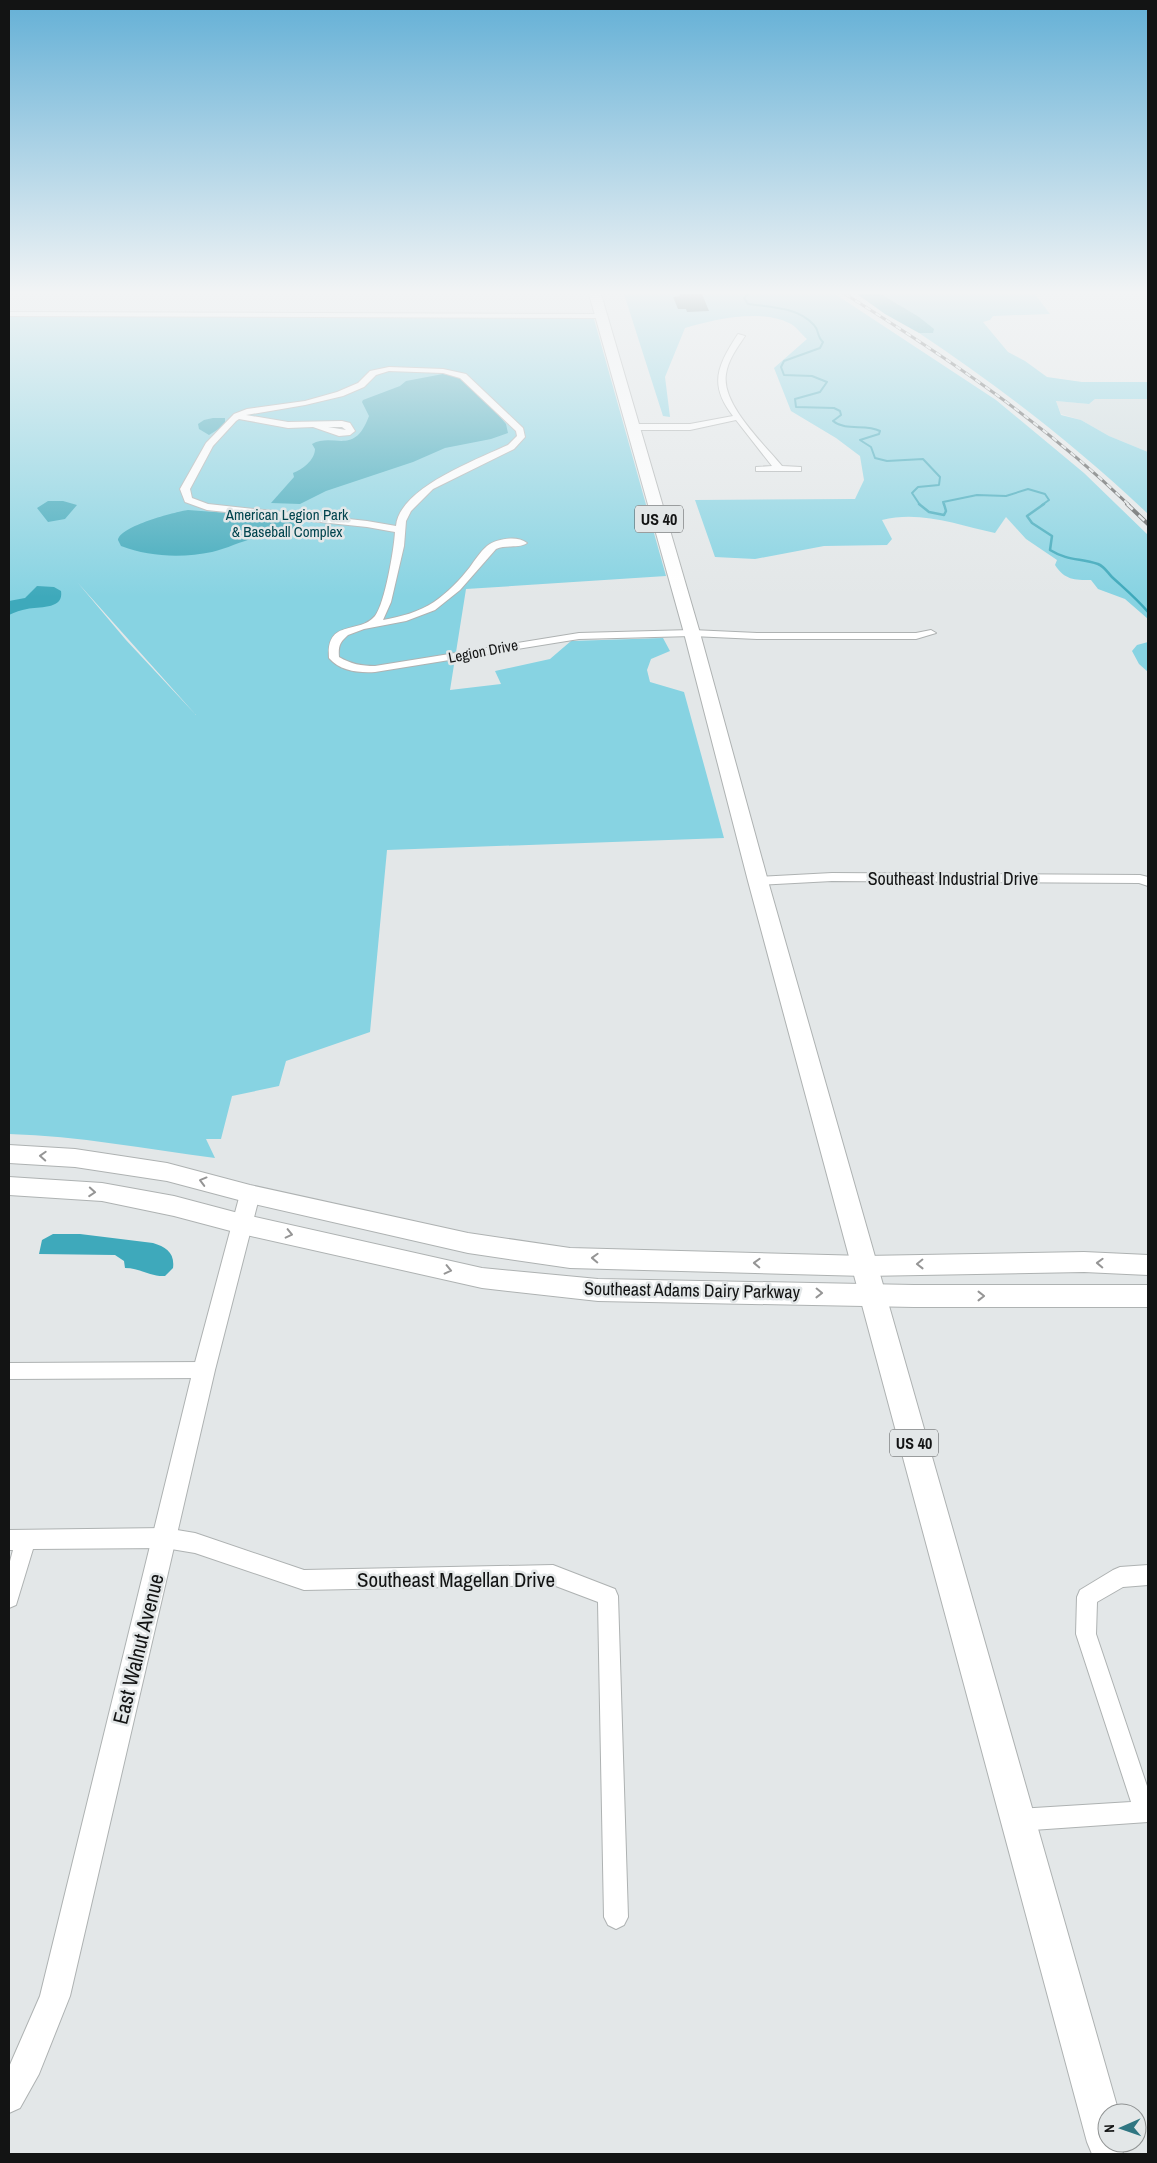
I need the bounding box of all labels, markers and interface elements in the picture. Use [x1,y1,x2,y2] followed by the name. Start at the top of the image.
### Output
[225,504,349,542] park label: American Legion Park & Baseball Complex
[635,506,683,532] road number: US 40
[446,634,520,668] street label: Legion Drive
[868,866,1038,891] street label: Southeast Industrial Drive
[38,1151,46,1161] one-way arrow
[198,1176,207,1187] one-way arrow
[89,1186,97,1197] one-way arrow
[285,1228,294,1239] one-way arrow
[590,1253,598,1264] one-way arrow
[753,1258,760,1268] one-way arrow
[1095,1258,1103,1268] one-way arrow
[915,1259,923,1269] one-way arrow
[443,1265,452,1275] one-way arrow
[584,1276,801,1304] street label: Southeast Adams Dairy Parkway
[815,1288,823,1298] one-way arrow
[978,1291,985,1301] one-way arrow
[890,1430,938,1456] road number: US 40
[357,1565,555,1594] street label: Southeast Magellan Drive
[105,1571,171,1727] street label: East Walnut Avenue
[1097,2103,1147,2153] north arrow
[1100,2124,1118,2133] text: N

